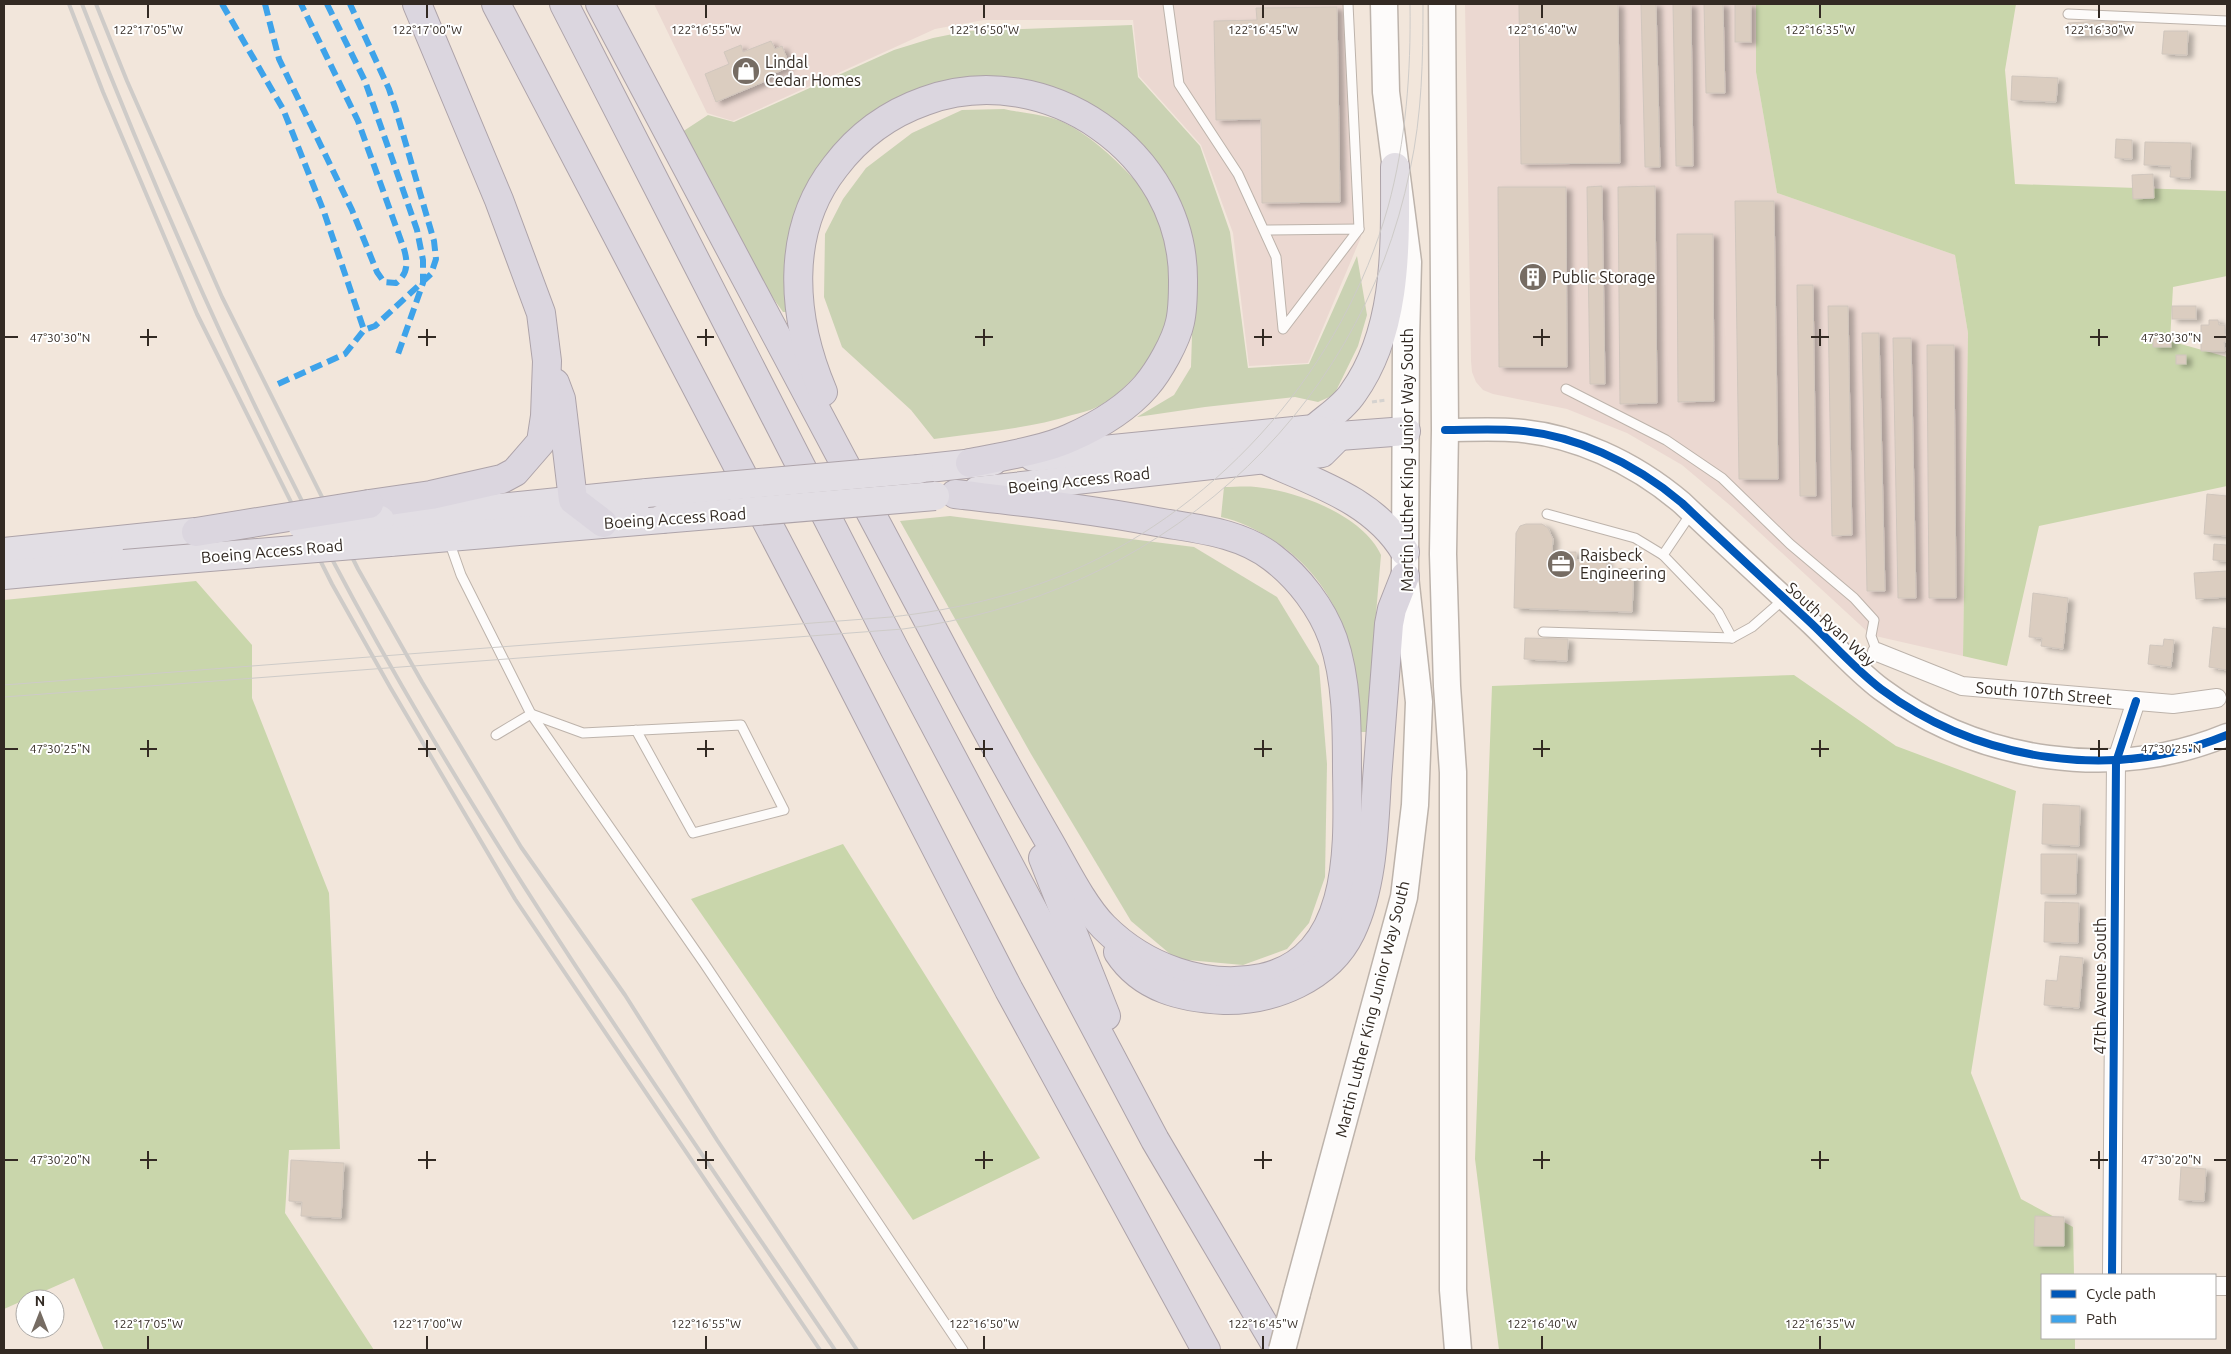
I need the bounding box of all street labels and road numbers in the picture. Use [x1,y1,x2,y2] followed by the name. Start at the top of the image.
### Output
[1398,328,1416,592] street label: Martin Luther King Junior Way South
[1007,464,1151,496] street label: Boeing Access Road
[603,504,747,532] street label: Boeing Access Road
[200,536,344,566] street label: Boeing Access Road
[1783,578,1879,670] street label: South Ryan Way
[1975,678,2114,708] street label: South 107th Street
[1331,879,1413,1139] street label: Martin Luther King Junior Way South
[2091,917,2109,1055] street label: 47th Avenue South

